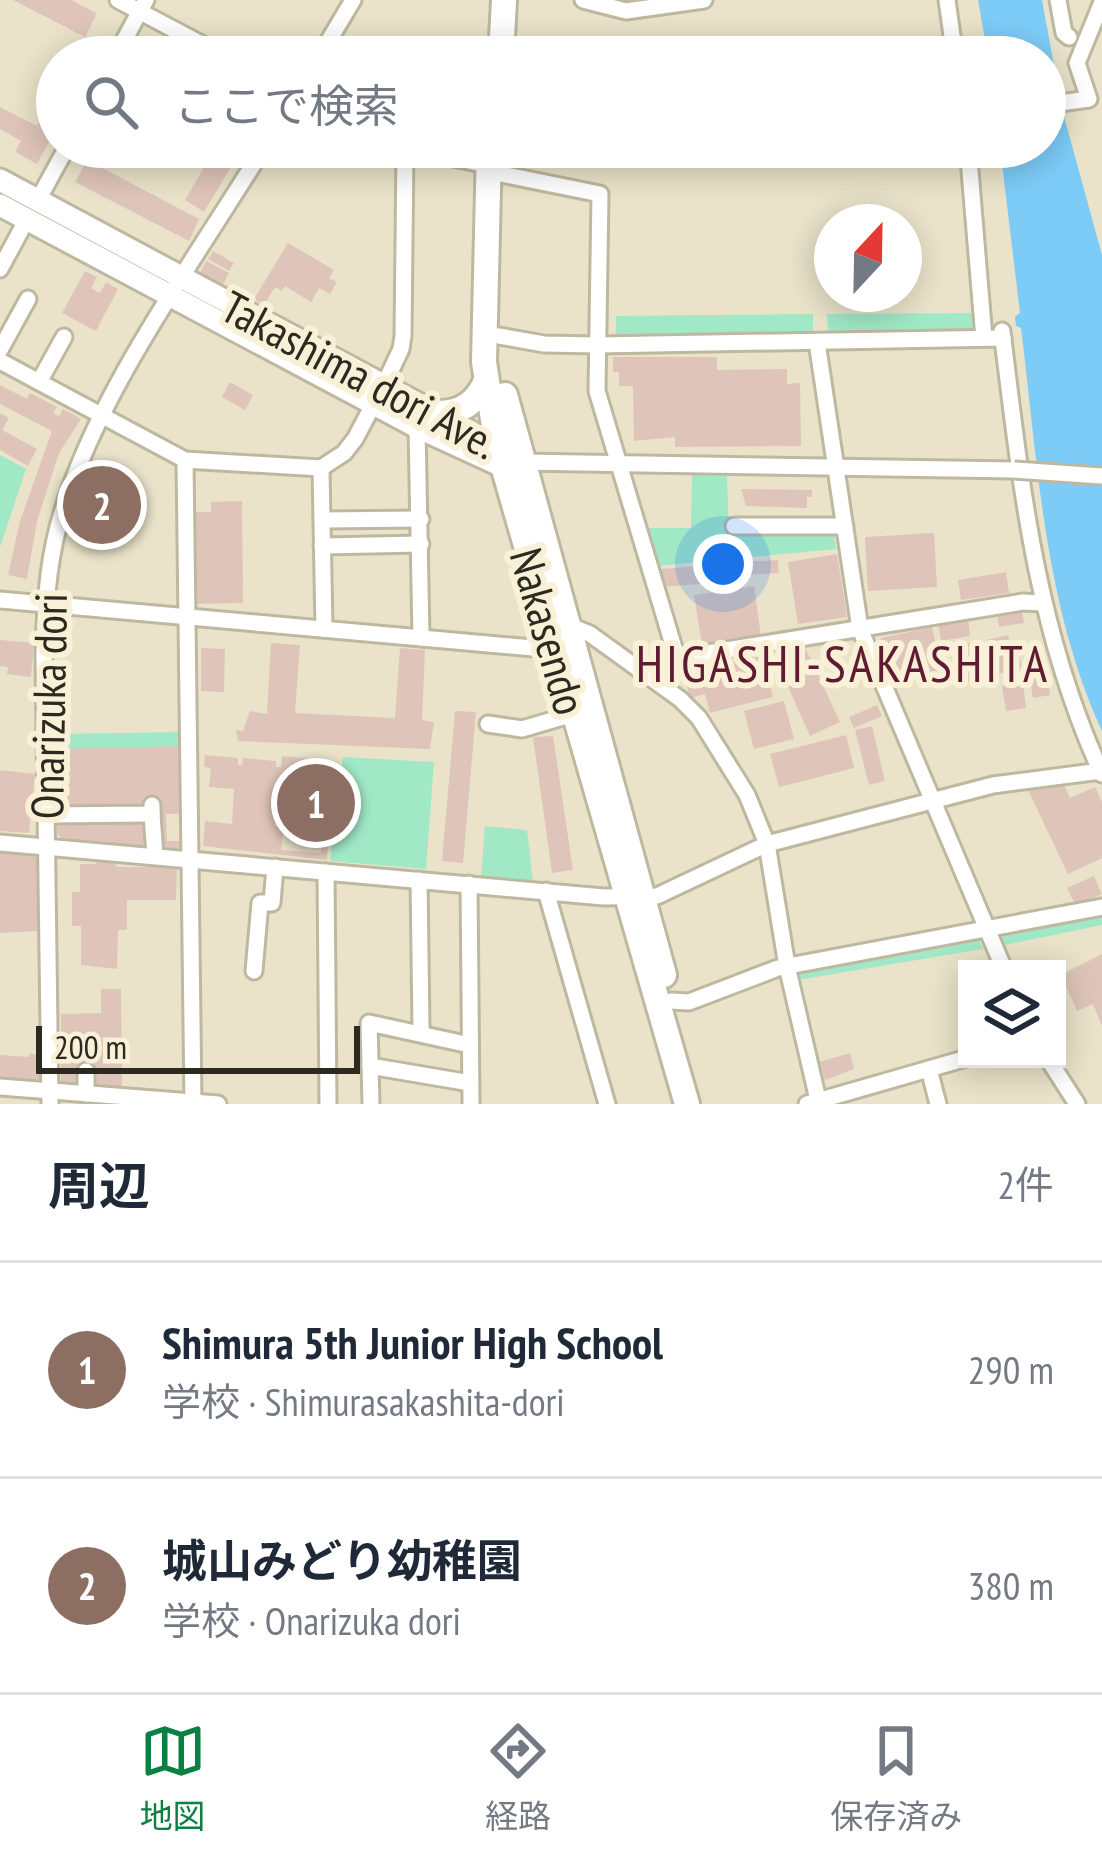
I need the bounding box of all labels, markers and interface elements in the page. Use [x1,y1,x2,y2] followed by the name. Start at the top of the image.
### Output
[36,36,1066,168] search box
[78,69,144,135] icon: search
[174,76,399,134] text: ここで検索
[814,204,922,312] north arrow
[212,277,508,471] street label: Takashima dori Ave.
[63,460,141,550] pin: 2
[693,534,753,594] your location
[498,541,600,721] street label: Nakasendo
[17,592,79,820] street label: Onarizuka dori
[636,630,1050,696] district label: HIGASHI-SAKASHITA
[277,758,355,848] pin: 1
[958,960,1066,1068] map controls
[958,960,1066,1068] button: layers
[36,1020,360,1073] scale bar
[54,1025,127,1068] text: 200 m
[48,1152,150,1218] text: 周辺
[997,1159,1054,1210] text: 2件
[162,1313,663,1371] text: Shimura 5th Junior High School
[78,1344,96,1395] text: 1
[968,1344,1054,1395] text: 290 m
[162,1376,565,1427] text: 学校 · Shimurasakashita-dori
[162,1531,522,1589] text: 城山みどり幼稚園
[78,1560,96,1611] text: 2
[968,1560,1054,1611] text: 380 m
[162,1595,461,1646] text: 学校 · Onarizuka dori
[140,1718,206,1838] tab: 地図
[485,1718,551,1838] tab: 経路
[830,1718,962,1838] tab: 保存済み

